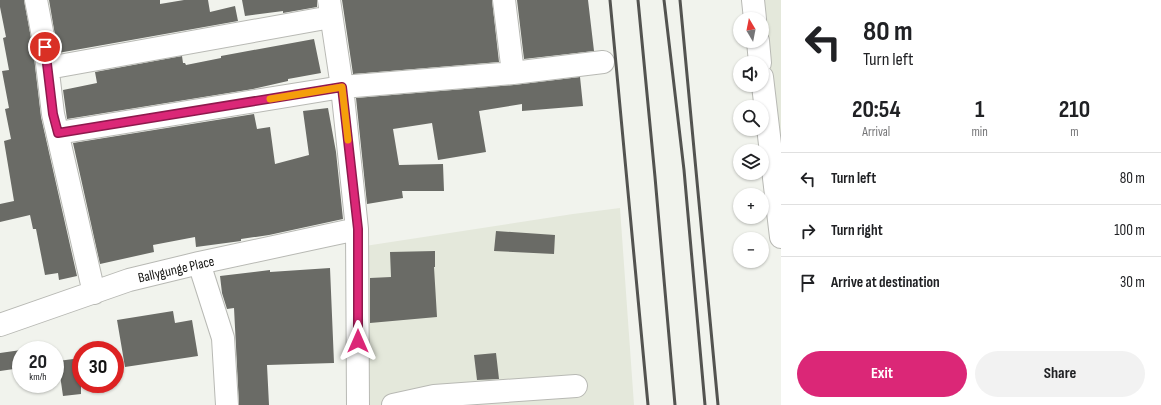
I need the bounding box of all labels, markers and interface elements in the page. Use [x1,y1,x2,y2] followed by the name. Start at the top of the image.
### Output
[733,12,769,48] north arrow
[733,12,769,268] map controls
[863,15,912,48] text: 80 m
[797,16,849,68] icon: left
[28,30,62,64] pin
[34,36,56,58] icon: arrive
[863,49,914,70] text: Turn left
[733,56,769,92] button: sound
[852,95,901,124] text: 20:54
[975,95,984,124] text: 1
[1059,95,1090,124] text: 210
[733,100,769,136] button: search
[862,124,890,140] text: Arrival
[971,124,988,140] text: min
[1070,124,1079,140] text: m
[733,144,769,180] button: layers
[797,168,819,190] icon: left
[831,169,876,188] text: Turn left
[1120,169,1145,188] text: 80 m
[733,188,769,224] button: +
[797,220,819,242] icon: right
[831,221,883,240] text: Turn right
[1114,221,1145,240] text: 100 m
[733,232,769,268] button: −
[136,252,216,287] street label: Ballygunge Place
[797,272,819,294] icon: arrive
[831,273,940,292] text: Arrive at destination
[1120,273,1145,292] text: 30 m
[337,320,379,362] position arrow
[72,341,124,393] speed limit sign: 30
[29,350,47,374] text: 20
[797,351,967,397] button: Exit
[975,351,1145,397] button: Share
[29,371,47,383] text: km/h

